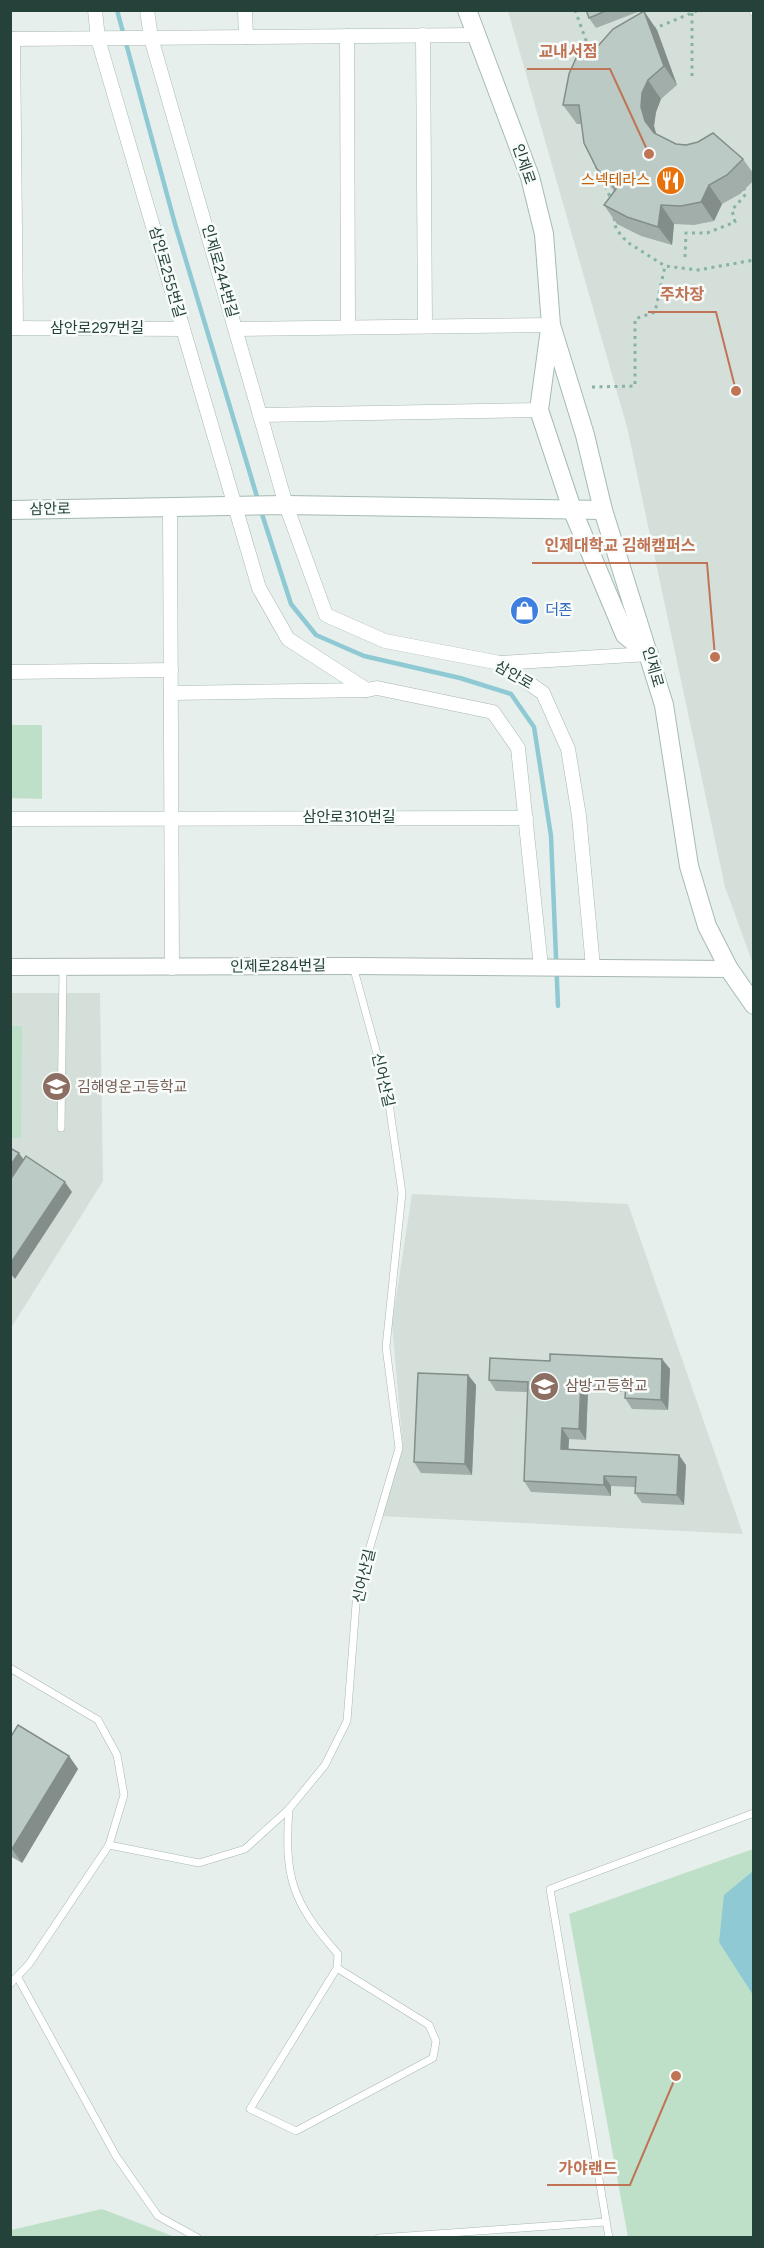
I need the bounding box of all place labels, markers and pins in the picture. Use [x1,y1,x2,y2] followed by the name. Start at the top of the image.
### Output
[527,35,610,69] callout: 교내서점
[655,164,687,196] restaurant icon: 스넥테라스
[581,171,650,189] place label: 스넥테라스
[648,278,716,312] callout: 주차장
[532,529,707,563] callout: 인제대학교 김해캠퍼스
[508,594,540,626] shop icon: 더존
[545,601,573,619] place label: 더존
[40,1071,72,1103] school or university icon: 김해영운고등학교
[77,1078,187,1096] place label: 김해영운고등학교
[528,1370,560,1402] school or university icon: 삼방고등학교
[565,1377,648,1395] place label: 삼방고등학교
[547,2151,630,2185] callout: 가야랜드

